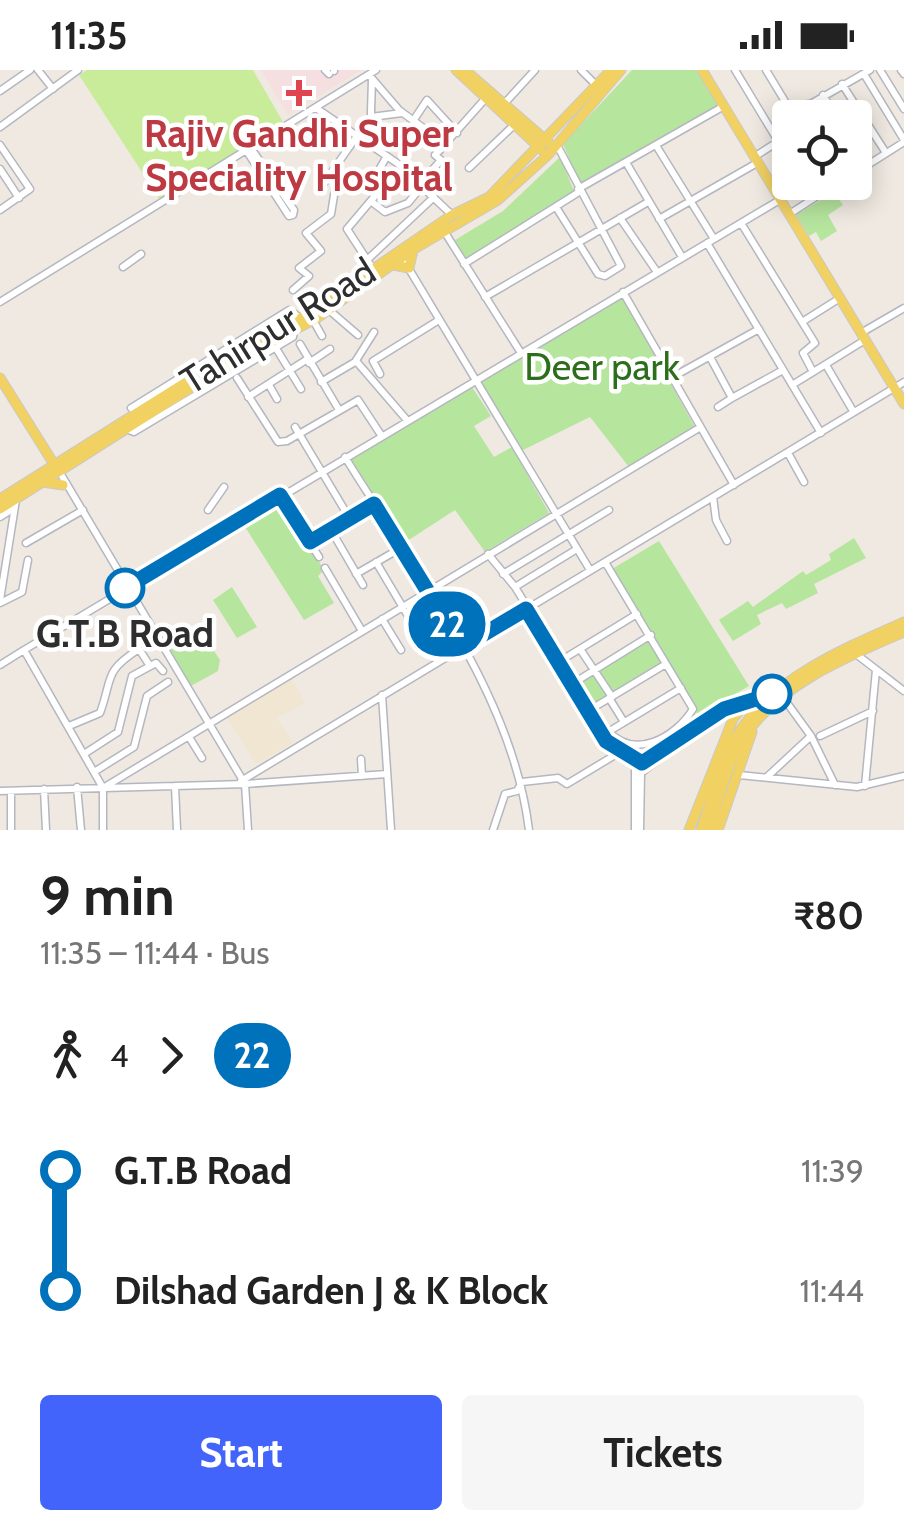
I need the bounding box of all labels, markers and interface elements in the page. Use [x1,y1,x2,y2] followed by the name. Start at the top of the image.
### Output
[50,12,127,59] text: 11:35
[286,80,312,106] marker: Rajiv Gandhi Super Speciality Hospital
[772,100,872,200] map controls
[772,100,872,200] button: locate
[144,110,455,201] place label: Rajiv Gandhi Super Speciality Hospital
[172,247,384,404] street label: Tahirpur Road
[524,343,680,390] park label: Deer park
[106,569,144,607] marker: G.T.B Road
[402,592,492,656] line badge: 22
[428,603,466,646] text: 22
[36,610,214,657] place label: G.T.B Road
[753,675,791,713] unlabelled marker
[40,862,175,929] text: 9 min
[794,892,864,939] text: ₹80
[40,933,269,972] text: 11:35 – 11:44 · Bus
[40,1028,95,1083] icon: walk
[144,1028,199,1083] icon: forward
[234,1034,271,1077] text: 22
[110,1036,129,1075] text: 4
[114,1147,292,1194] text: G.T.B Road
[801,1151,864,1190] text: 11:39
[114,1267,548,1314] text: Dilshad Garden J & K Block
[799,1271,864,1310] text: 11:44
[40,1395,442,1510] button: Start
[462,1395,864,1510] button: Tickets

